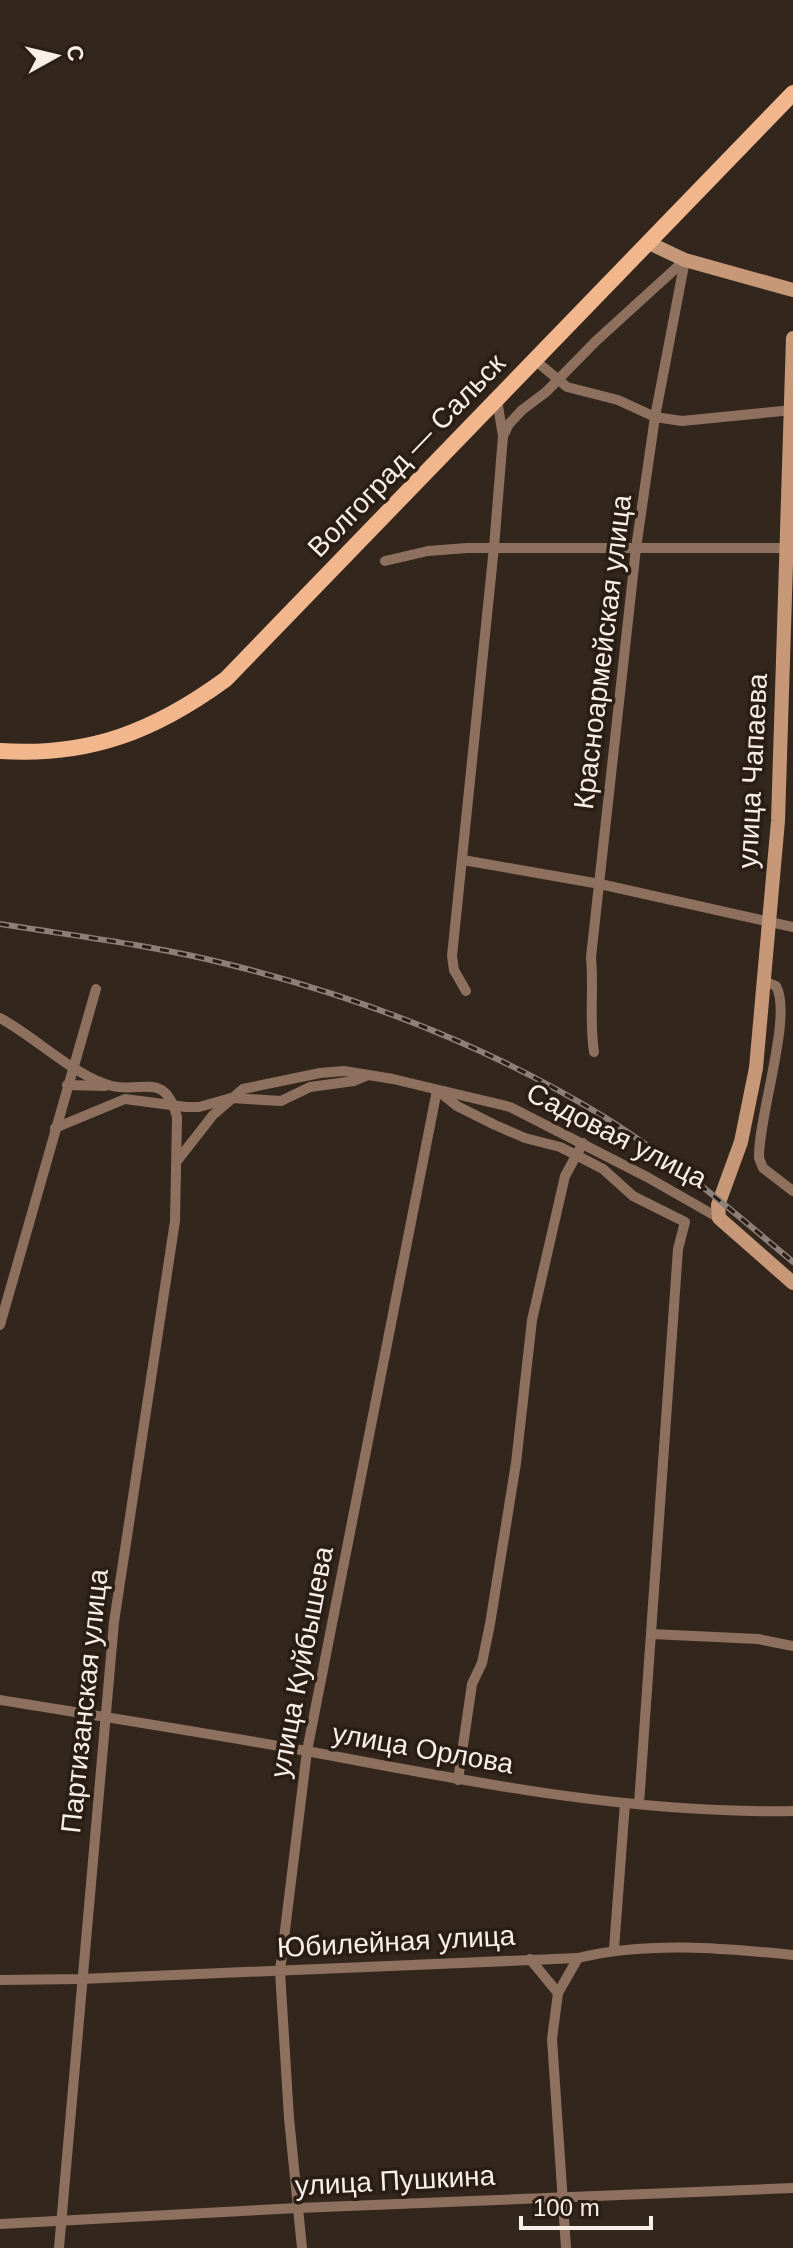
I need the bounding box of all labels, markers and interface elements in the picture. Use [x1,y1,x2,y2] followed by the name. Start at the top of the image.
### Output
[16,16,96,96] north arrow
[62,44,89,63] text: С
[302,347,512,563] street label: Волгоград — Сальск
[568,493,637,811] street label: Красноармейская улица
[732,672,773,869] street label: улица Чапаева
[521,1077,712,1194] street label: Садовая улица
[264,1543,339,1780] street label: улица Куйбышева
[55,1567,114,1835] street label: Партизанская улица
[330,1717,516,1780] street label: улица Орлова
[276,1920,516,1963] street label: Юбилейная улица
[294,2160,496,2201] street label: улица Пушкина
[521,2180,651,2230] scale bar
[533,2194,600,2221] text: 100 m

